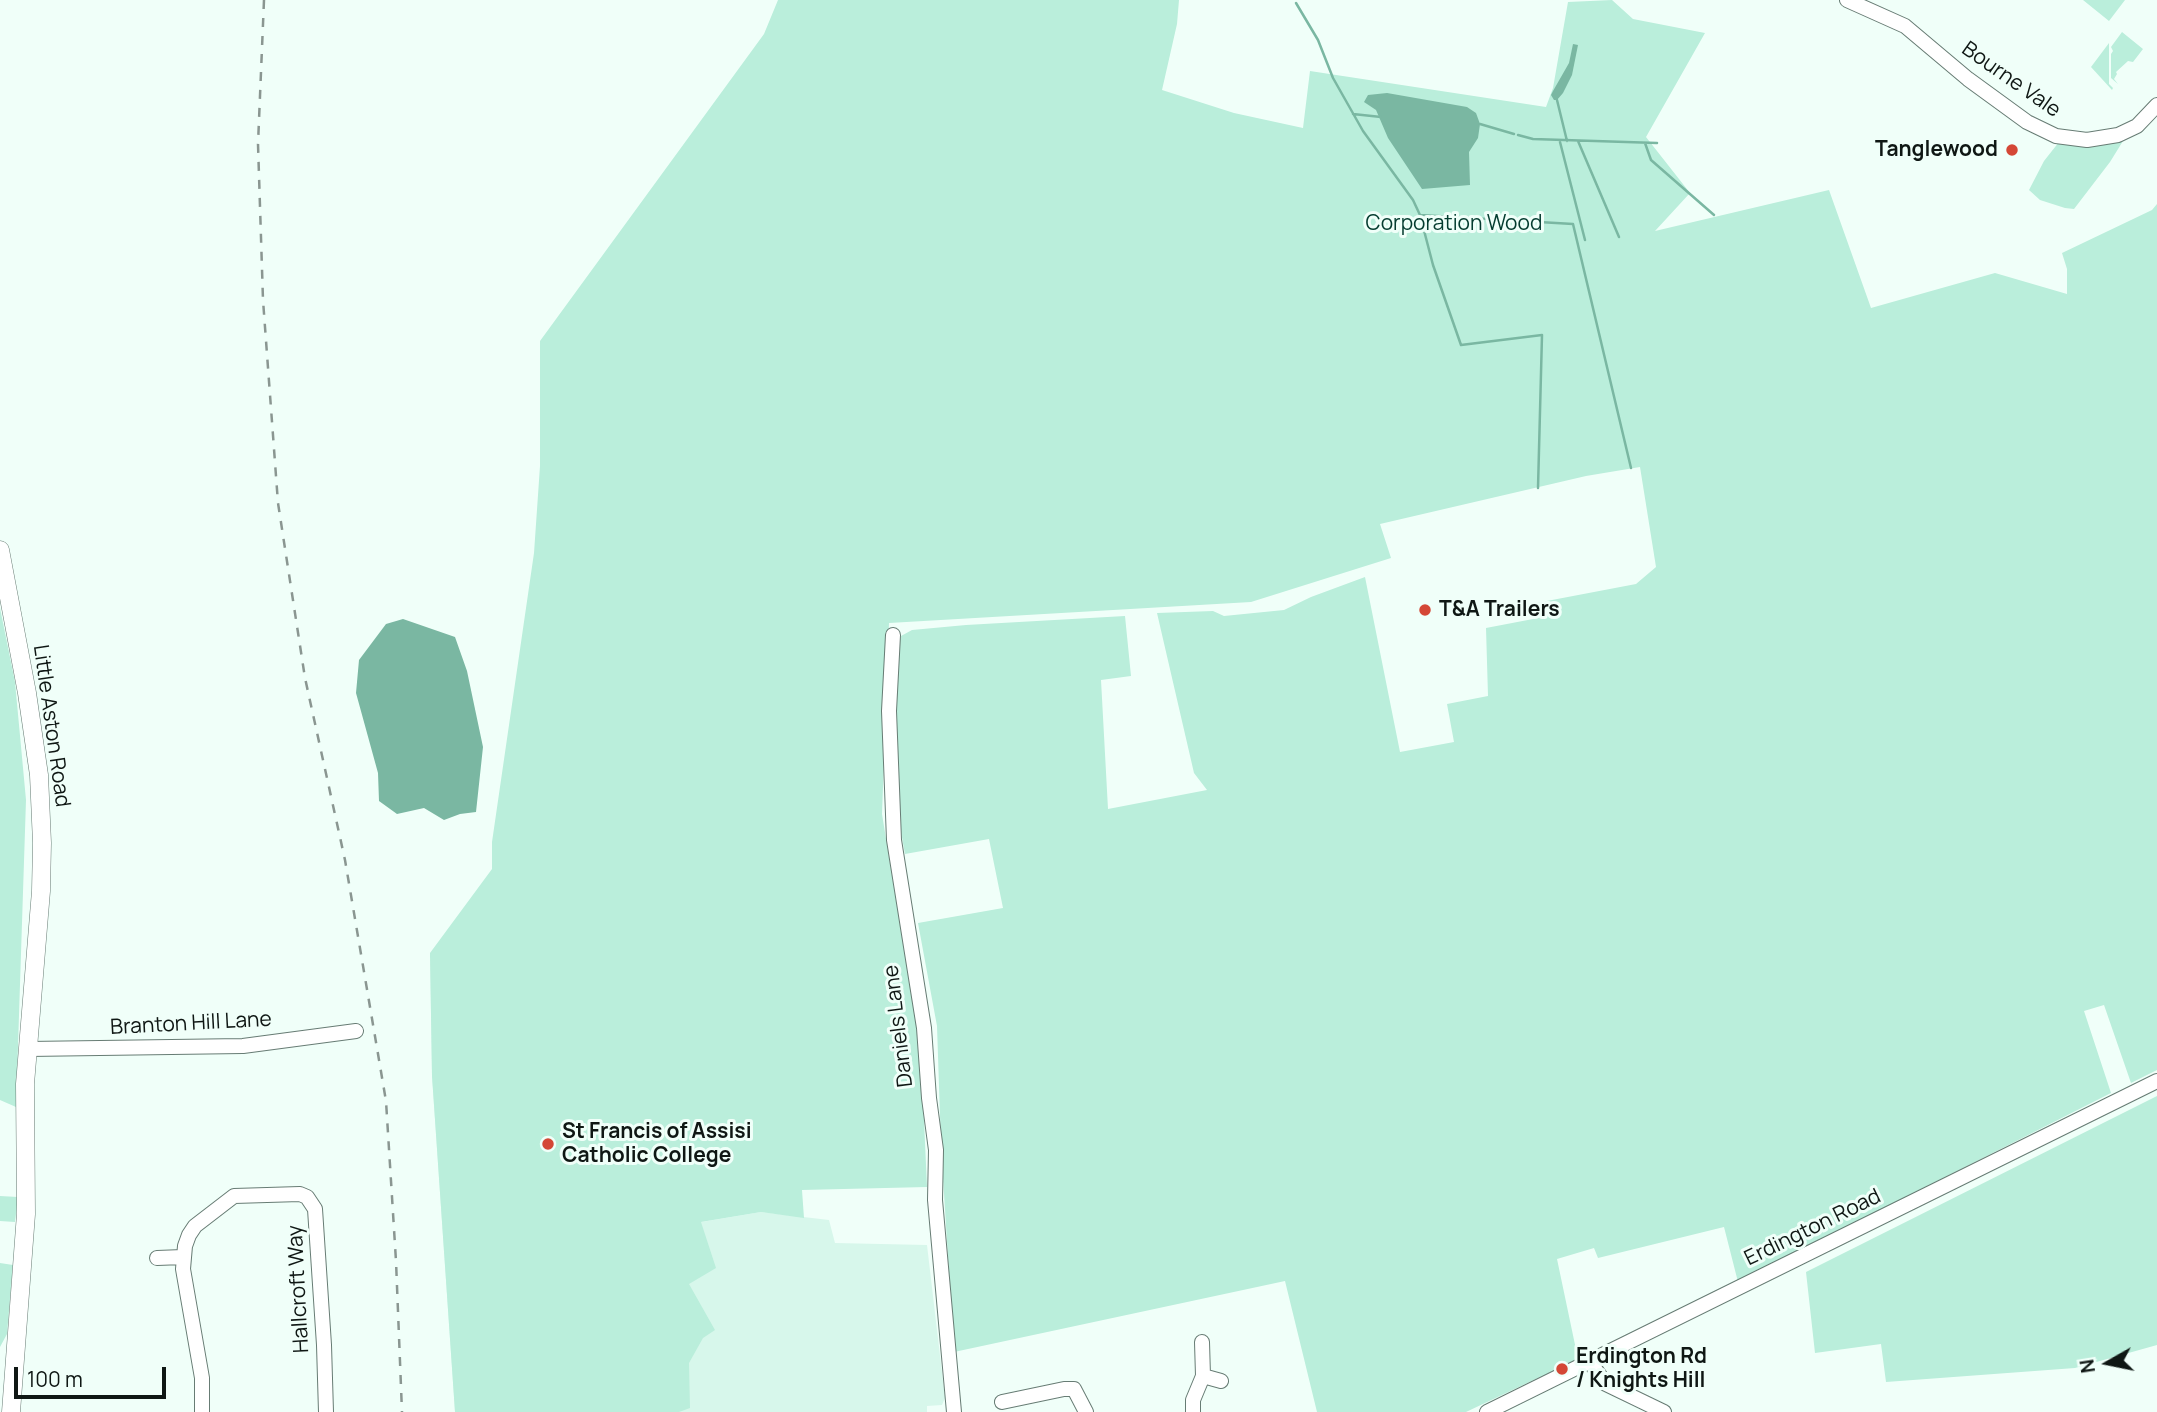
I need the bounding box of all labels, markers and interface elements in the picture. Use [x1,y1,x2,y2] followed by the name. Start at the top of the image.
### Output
[1957,37,2065,123] street label: Bourne Vale
[1875,137,1998,163] place label: Tanglewood
[2004,142,2020,158] marker: Tanglewood
[1366,211,1542,237] park label: Corporation Wood
[1439,597,1560,623] place label: T&A Trailers
[1417,602,1433,618] marker: T&A Trailers
[27,643,75,809] street label: Little Aston Road
[879,964,919,1088] street label: Daniels Lane
[110,1007,272,1041] street label: Branton Hill Lane
[562,1119,752,1169] place label: St Francis of Assisi Catholic College
[540,1136,556,1152] marker: St Francis of Assisi Catholic College
[1741,1184,1885,1272] street label: Erdington Road
[283,1224,315,1354] street label: Hallcroft Way
[2073,1328,2143,1398] north arrow
[1576,1344,1707,1394] place label: Erdington Rd / Knights Hill
[18,1352,170,1396] scale bar
[2073,1358,2101,1375] text: N
[1554,1361,1570,1377] marker: Erdington Rd / Knights Hill
[27,1365,83,1393] text: 100 m

